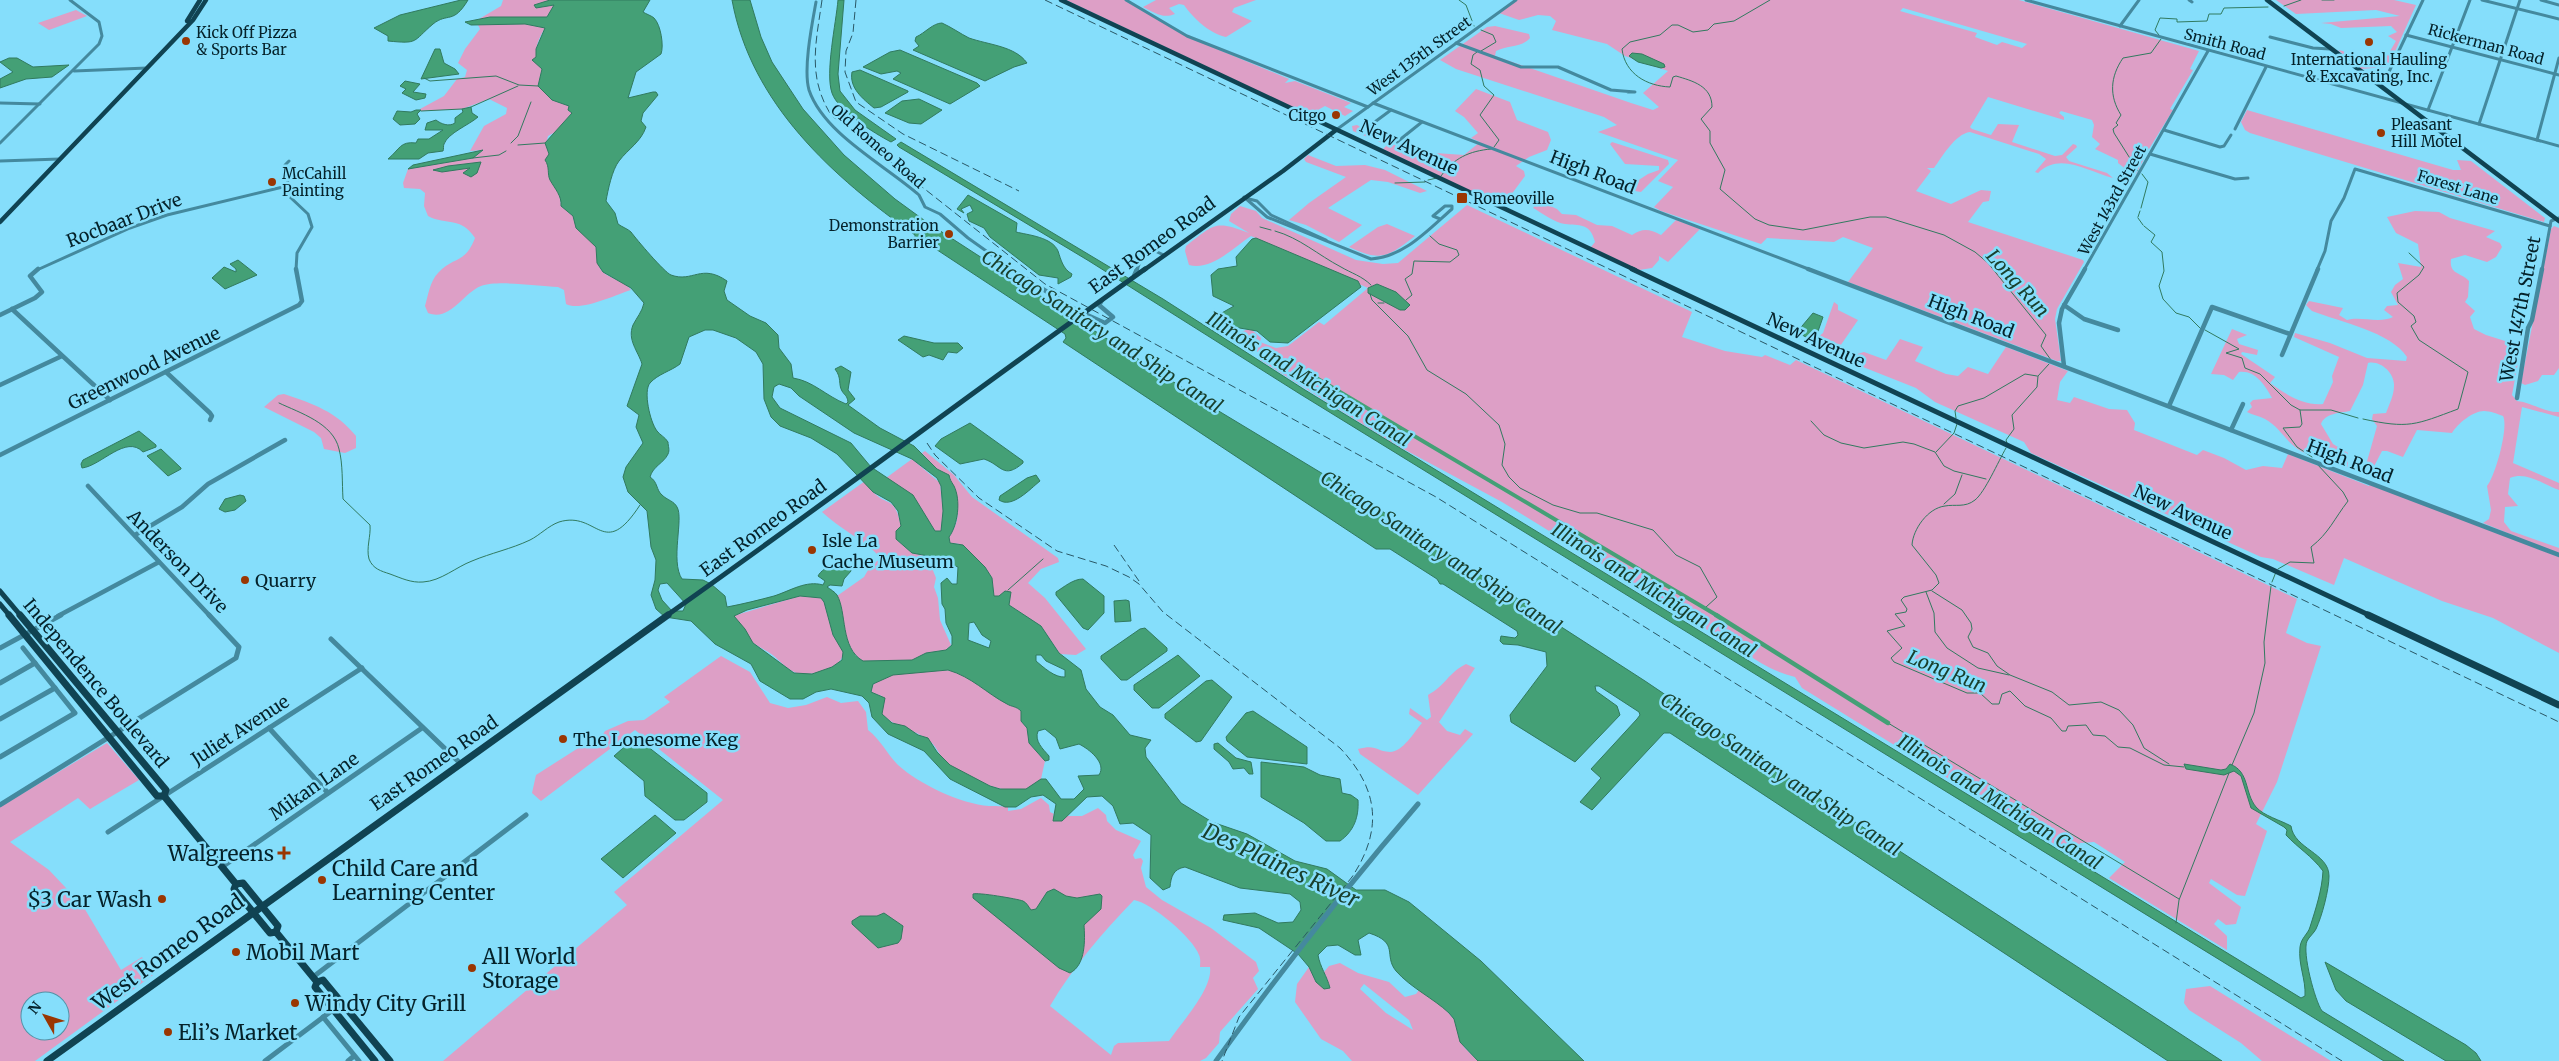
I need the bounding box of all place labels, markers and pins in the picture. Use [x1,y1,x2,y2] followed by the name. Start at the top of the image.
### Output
[196,23,297,59] place label: Kick Off Pizza & Sports Bar
[180,35,192,47] marker: Kick Off Pizza & Sports Bar
[2363,36,2375,48] marker: International Hauling & Excavating, Inc.
[2291,50,2447,86] place label: International Hauling & Excavating, Inc.
[1288,106,1326,125] place label: Citgo
[1330,109,1342,121] marker: Citgo
[2391,115,2463,151] place label: Pleasant Hill Motel
[2375,127,2387,139] marker: Pleasant Hill Motel
[282,164,347,200] place label: McCahill Painting
[266,176,278,188] marker: McCahill Painting
[1473,189,1554,208] place label: Romeoville
[1455,191,1469,205] marker: Romeoville
[829,216,939,252] place label: Demonstration Barrier
[943,228,955,240] marker: Demonstration Barrier
[822,529,954,573] place label: Isle La Cache Museum
[806,544,818,556] marker: Isle La Cache Museum
[255,569,317,592] place label: Quarry
[239,574,251,586] marker: Quarry
[573,728,738,751] place label: The Lonesome Keg
[557,733,569,745] marker: The Lonesome Keg
[167,840,274,867] place label: Walgreens
[278,847,290,859] marker: Walgreens
[332,855,495,906] place label: Child Care and Learning Center
[316,874,328,886] marker: Child Care and Learning Center
[27,886,152,913] place label: $3 Car Wash
[156,893,168,905] marker: $3 Car Wash
[246,939,359,966] place label: Mobil Mart
[481,943,576,994] place label: All World Storage
[230,946,242,958] marker: Mobil Mart
[466,962,478,974] marker: All World Storage
[304,990,466,1017] place label: Windy City Grill
[289,997,301,1009] marker: Windy City Grill
[178,1019,298,1046] place label: Eli’s Market
[162,1026,174,1038] marker: Eli’s Market

